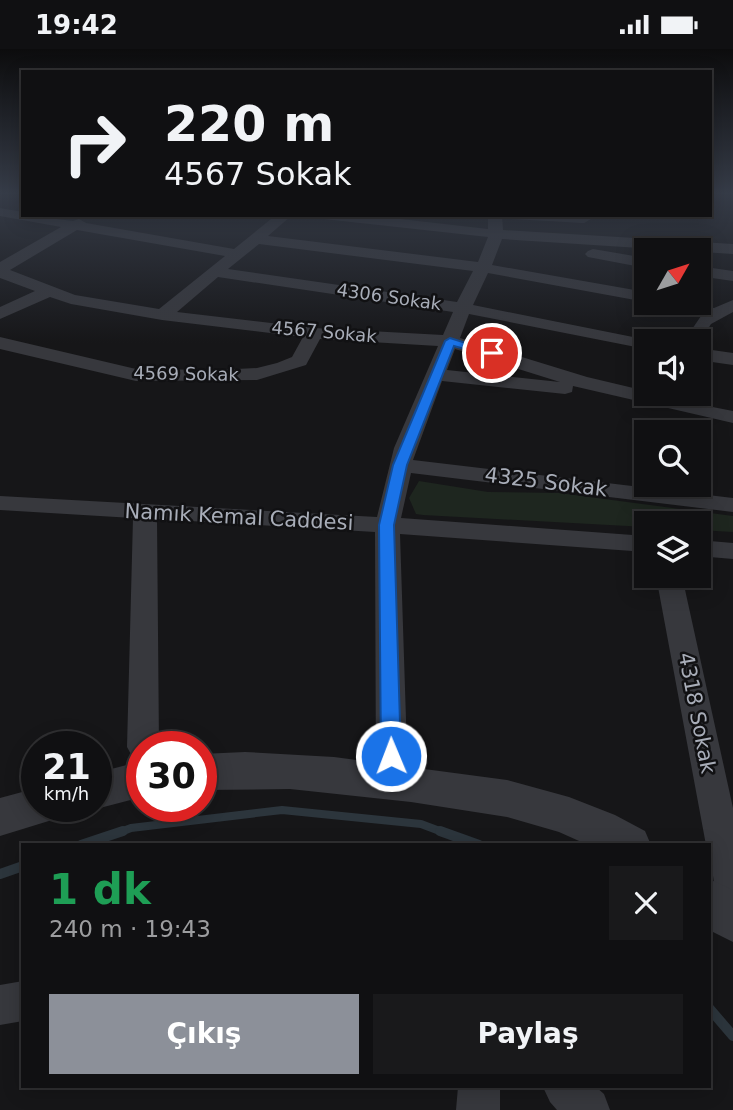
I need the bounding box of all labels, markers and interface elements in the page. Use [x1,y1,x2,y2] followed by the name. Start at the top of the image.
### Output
[35,10,118,40] text: 19:42
[164,96,334,153] text: 220 m
[49,98,140,189] icon: right
[164,155,352,193] text: 4567 Sokak
[634,238,710,315] north arrow
[634,238,711,588] map controls
[335,279,443,314] street label: 4306 Sokak
[271,316,378,347] street label: 4567 Sokak
[462,323,522,383] pin
[634,329,711,406] button: sound
[473,334,511,372] icon: arrive
[133,362,240,385] street label: 4569 Sokak
[634,420,711,497] button: search
[483,463,609,502] street label: 4325 Sokak
[124,499,354,535] street label: Namık Kemal Caddesi
[634,511,711,588] button: layers
[673,650,721,777] street label: 4318 Sokak
[354,719,428,793] position arrow
[126,731,217,822] speed limit sign: 30
[42,747,91,787] text: 21
[44,783,89,804] text: km/h
[49,865,151,914] text: 1 dk
[609,866,683,940] button: close
[49,916,211,942] text: 240 m · 19:43
[49,994,359,1074] button: Çıkış
[373,994,683,1074] button: Paylaş

